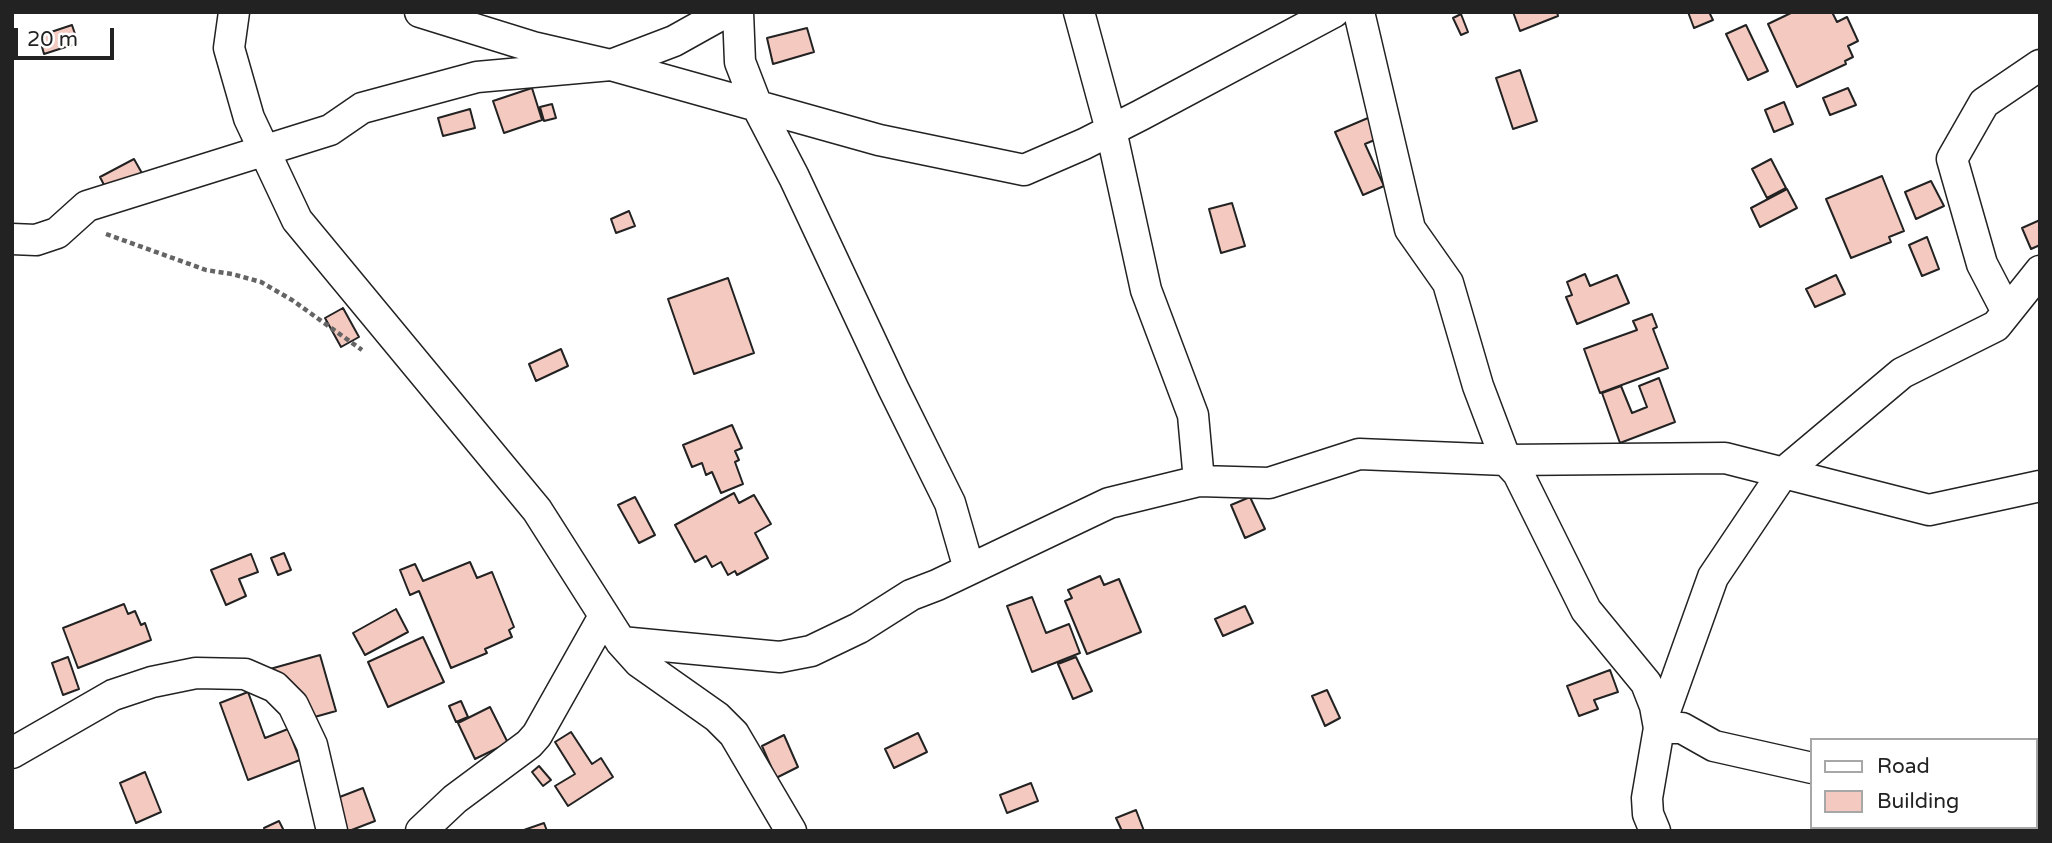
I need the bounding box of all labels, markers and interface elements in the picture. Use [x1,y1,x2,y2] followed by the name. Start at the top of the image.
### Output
[18,14,117,58] scale bar
[27,27,78,52] text: 20 m
[1811,738,2038,829] legend
[1877,754,1930,779] text: Road
[1877,789,1959,814] text: Building

